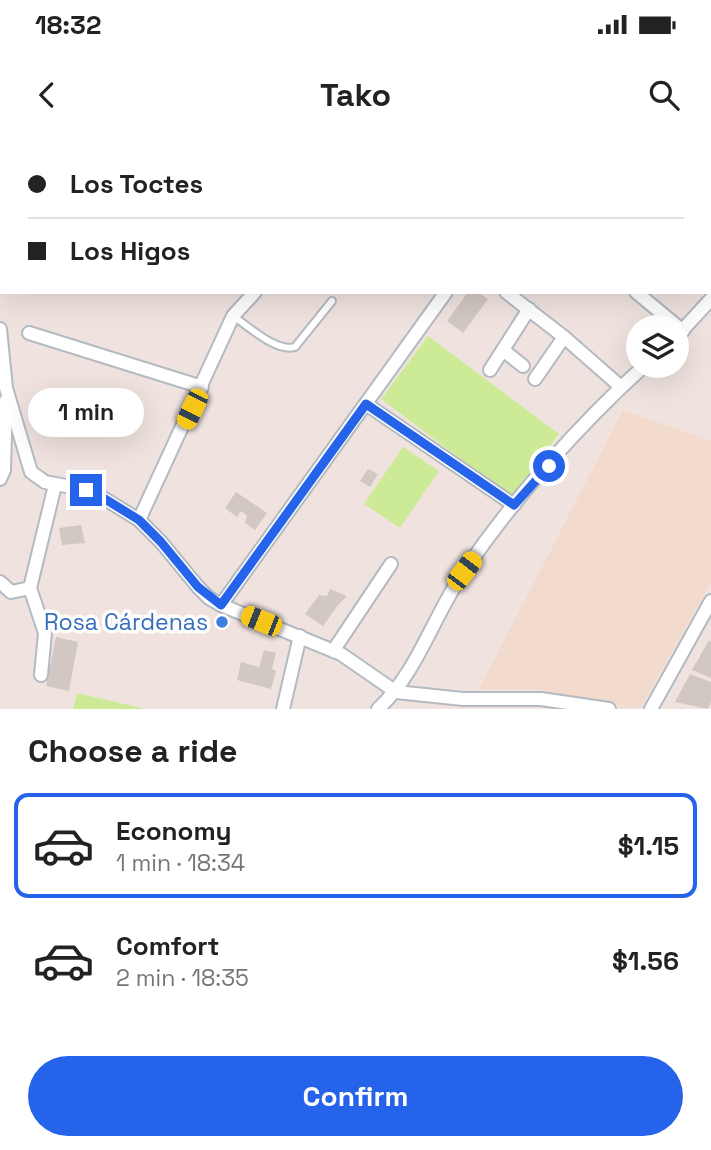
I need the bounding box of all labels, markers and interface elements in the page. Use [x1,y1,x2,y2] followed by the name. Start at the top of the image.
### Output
[35,8,101,42] text: 18:32
[320,75,391,115] text: Tako
[28,76,66,114] icon: back
[645,76,683,114] icon: search
[70,167,203,201] text: Los Toctes
[70,234,190,268] text: Los Higos
[626,315,689,378] map controls
[626,315,689,378] button: layers
[174,386,211,432] car
[28,388,144,438] callout: 1 min
[58,397,114,427] text: 1 min
[533,450,565,482] route start
[70,474,102,506] route end
[443,548,486,594] car
[238,603,285,639] car
[44,607,208,637] place label: Rosa Cárdenas
[214,614,230,630] marker: Rosa Cárdenas
[28,731,238,771] text: Choose a ride
[32,814,95,877] icon: car
[116,814,232,848] text: Economy
[618,829,679,863] text: $1.15
[116,848,245,878] text: 1 min · 18:34
[32,929,95,992] icon: car
[116,929,219,963] text: Comfort
[612,944,679,978] text: $1.56
[116,963,249,993] text: 2 min · 18:35
[28,1056,683,1136] button: Confirm

